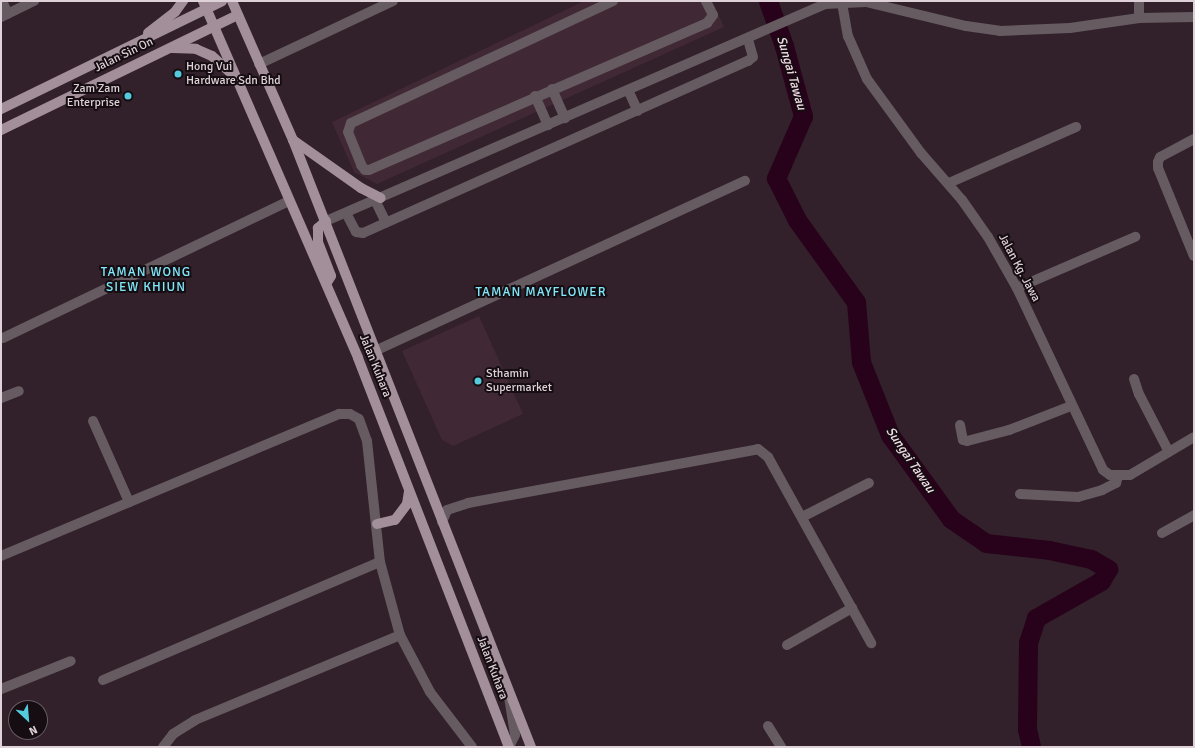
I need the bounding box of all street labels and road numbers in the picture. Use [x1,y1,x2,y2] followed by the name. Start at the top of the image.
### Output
[92,35,156,75] street label: Jalan Sin On
[995,232,1043,304] street label: Jalan Kg. Jawa
[356,332,394,400] street label: Jalan Kuhara
[473,634,511,702] street label: Jalan Kuhara

